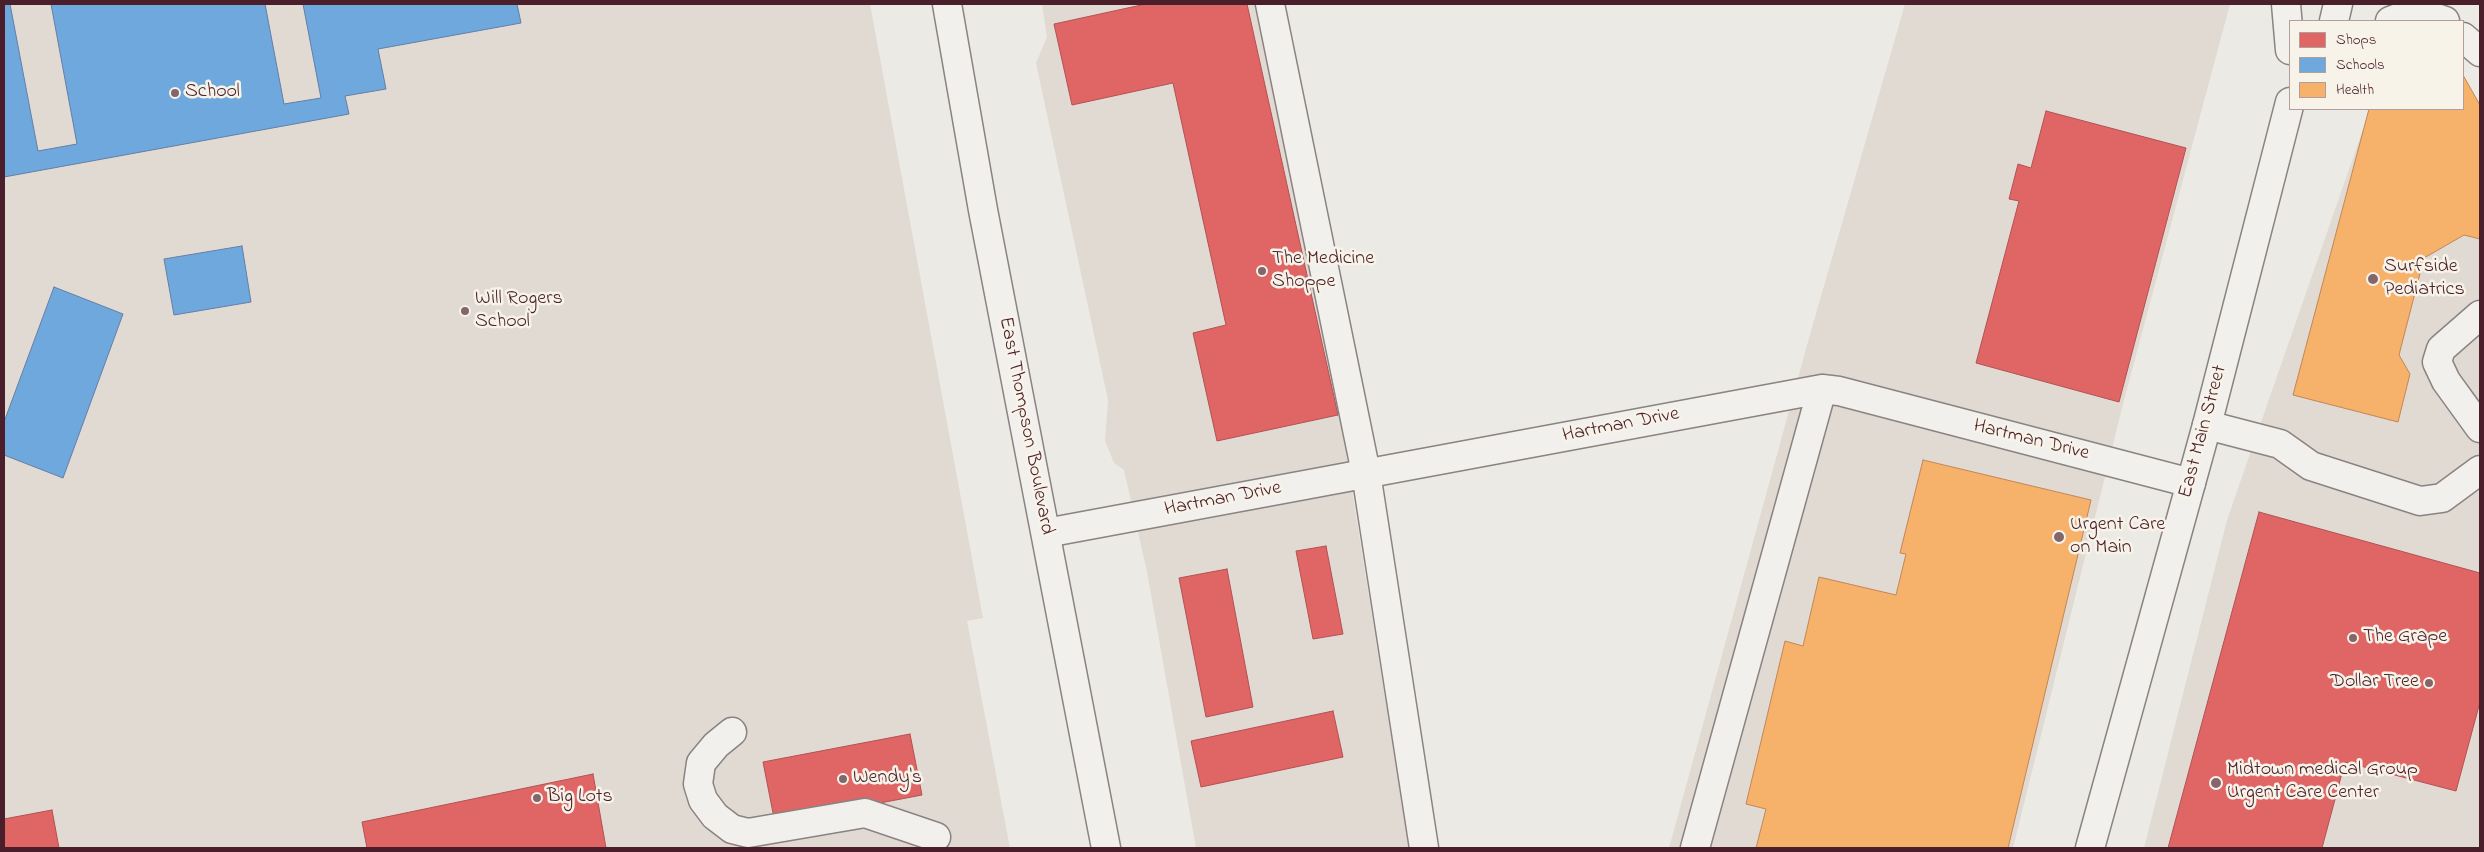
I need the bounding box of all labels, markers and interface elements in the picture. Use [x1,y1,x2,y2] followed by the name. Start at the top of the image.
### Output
[2289,20,2464,110] legend
[2336,29,2376,51] text: Shops
[2336,54,2385,76] text: Schools
[2336,79,2374,101] text: Health
[185,81,240,105] place label: School
[169,87,181,99] marker: School
[1272,248,1374,295] place label: The Medicine Shoppe
[2384,256,2465,303] place label: Surfside Pediatrics
[1256,265,1268,277] marker: The Medicine Shoppe
[2366,272,2380,286] marker: Surfside Pediatrics
[475,288,563,335] place label: Will Rogers School
[459,305,471,317] marker: Will Rogers School
[992,315,1058,537] street label: East Thompson Boulevard
[2175,363,2233,501] street label: East Main Street
[1561,403,1681,449] street label: Hartman Drive
[1971,415,2091,467] street label: Hartman Drive
[1163,477,1283,523] street label: Hartman Drive
[2070,514,2165,561] place label: Urgent Care on Main
[2052,530,2066,544] marker: Urgent Care on Main
[2363,626,2447,650] place label: The Grape
[2347,632,2359,644] marker: The Grape
[2330,671,2419,695] place label: Dollar Tree
[2423,677,2435,689] marker: Dollar Tree
[2227,759,2418,806] place label: Midtown medical Group Urgent Care Center
[853,767,922,791] place label: Wendy's
[837,773,849,785] marker: Wendy's
[2209,776,2223,790] marker: Midtown medical Group Urgent Care Center
[547,786,613,810] place label: Big Lots
[531,792,543,804] marker: Big Lots

